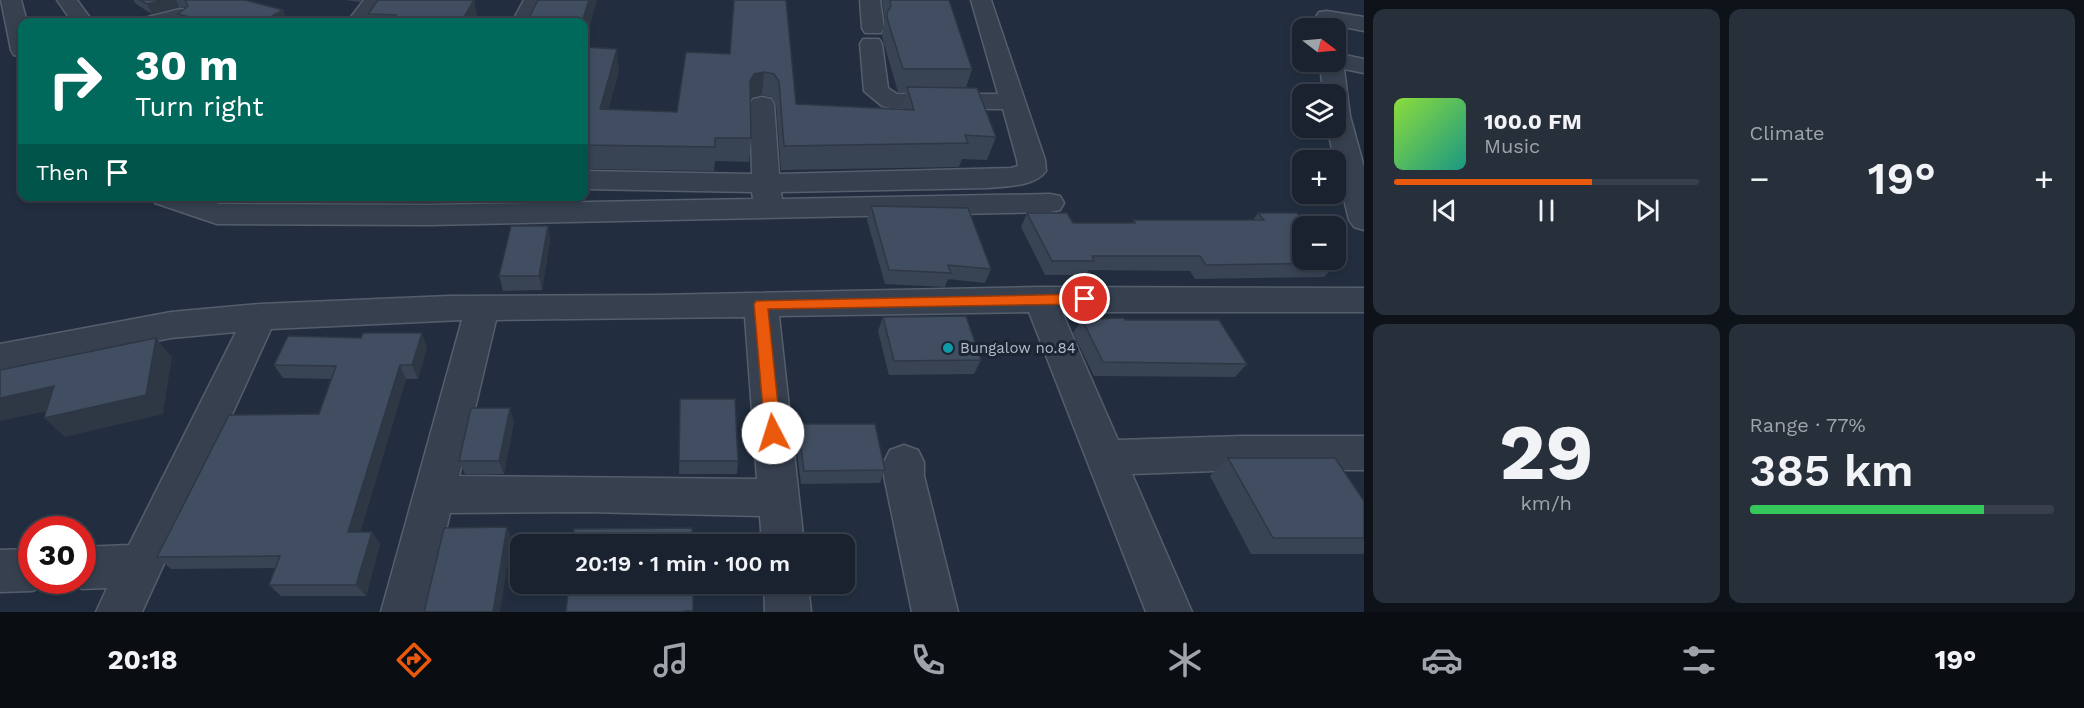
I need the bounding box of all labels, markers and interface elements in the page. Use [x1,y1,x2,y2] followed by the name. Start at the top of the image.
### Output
[1292,18,1346,72] north arrow
[1292,18,1346,270] map controls
[135,41,239,90] text: 30 m
[36,42,114,120] icon: right
[1292,84,1346,138] button: layers
[135,91,264,123] text: Turn right
[1484,109,1582,134] text: 100.0 FM
[1750,121,1825,145] text: Climate
[1484,134,1540,158] text: Music
[1292,150,1346,204] button: +
[1868,152,1936,205] text: 19°
[101,156,134,189] icon: arrive
[1750,159,1769,198] text: −
[2034,159,2054,198] text: +
[36,160,89,185] text: Then
[1428,194,1461,227] icon: previous
[1530,194,1563,227] icon: pause
[1631,194,1664,227] icon: next
[1292,216,1346,270] button: −
[1059,273,1110,324] pin
[1068,282,1101,315] icon: arrive
[960,339,1076,357] place label: Bungalow no.84
[941,341,955,355] marker: Bungalow no.84
[741,401,805,465] position arrow
[1499,406,1594,498] text: 29
[1750,413,1866,437] text: Range · 77%
[1750,444,1914,497] text: 385 km
[1520,491,1572,515] text: km/h
[18,516,96,594] speed limit sign: 30
[575,551,790,576] text: 20:19 · 1 min · 100 m
[393,639,435,681] icon: directions
[650,639,692,681] icon: music
[907,639,949,681] icon: phone
[1164,639,1206,681] icon: climate
[1421,639,1463,681] icon: car
[1678,639,1720,681] icon: filters
[108,644,178,676] text: 20:18
[1935,644,1976,676] text: 19°

